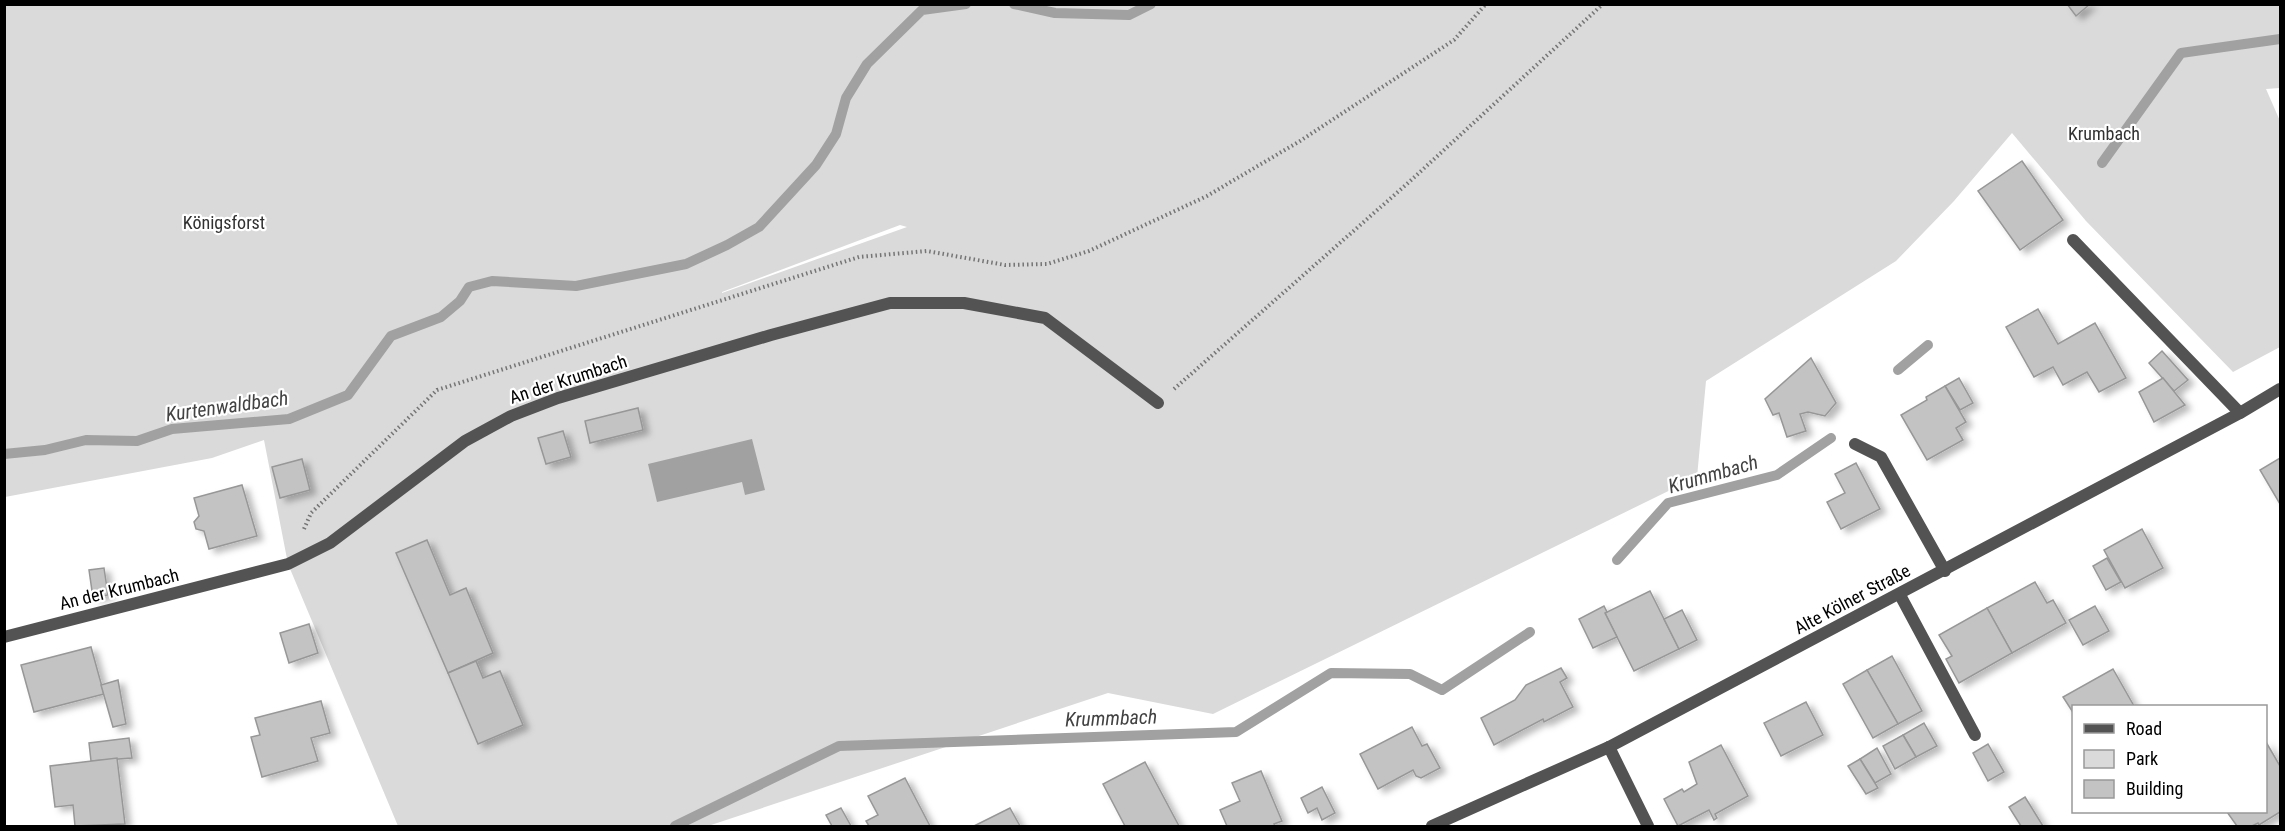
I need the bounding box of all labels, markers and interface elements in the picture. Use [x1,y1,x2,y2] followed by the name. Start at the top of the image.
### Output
[2068,123,2140,144] park label: Krumbach
[183,212,265,233] park label: Königsforst
[507,350,629,408] street label: An der Krumbach
[164,386,290,426] water label: Kurtenwaldbach
[1665,450,1761,498] water label: Krummbach
[1790,560,1914,638] street label: Alte Kölner Straße
[57,564,181,614] street label: An der Krumbach
[1064,704,1158,732] water label: Krummbach
[2072,705,2267,813] legend
[2126,718,2162,739] text: Road
[2126,748,2158,769] text: Park
[2126,778,2183,799] text: Building

